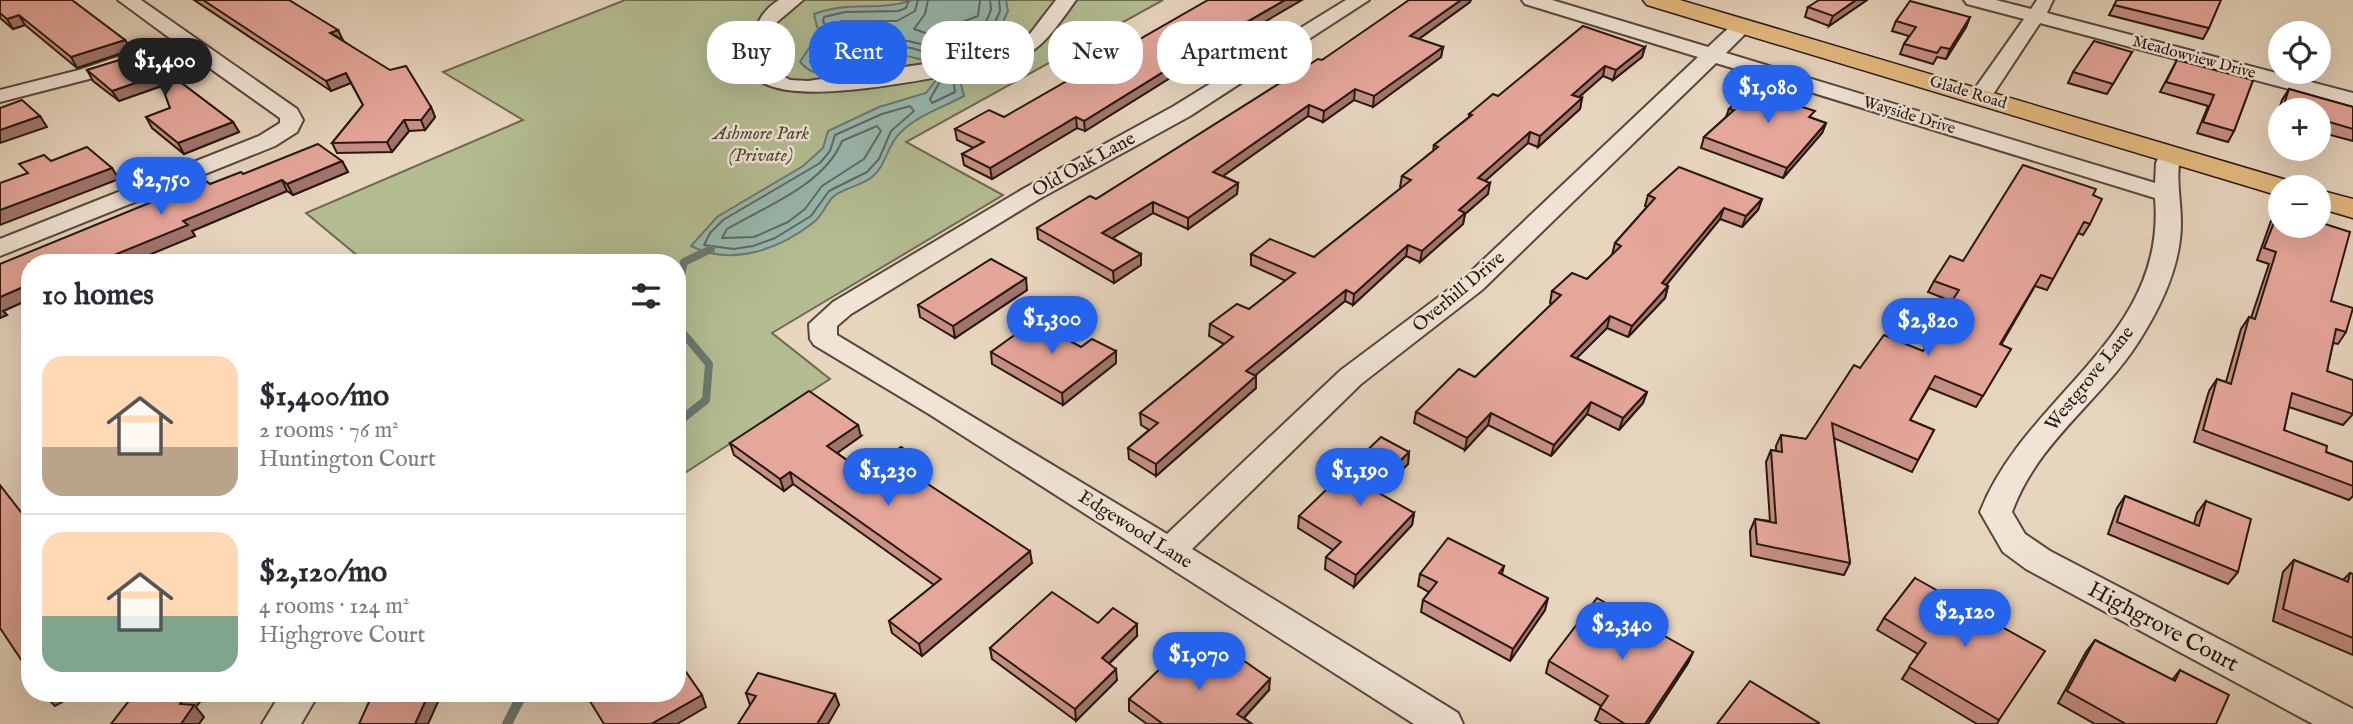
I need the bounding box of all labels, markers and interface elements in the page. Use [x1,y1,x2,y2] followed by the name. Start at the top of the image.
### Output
[707,21,795,84] chip: Buy
[809,21,907,84] chip: Rent
[921,21,1034,84] chip: Filters
[1048,21,1143,84] chip: New
[1157,21,1312,84] chip: Apartment
[2268,21,2331,238] map controls
[2268,21,2331,84] button: locate
[2130,32,2258,84] street label: Meadowview Drive
[108,38,222,98] pin: $1,400
[134,46,196,75] text: $1,400
[1711,66,1825,125] pin: $1,080
[1927,72,2009,114] street label: Glade Road
[1738,73,1798,102] text: $1,080
[1860,92,1958,140] street label: Wayside Drive
[2268,98,2331,161] button: +
[711,122,809,168] park label: Ashmore Park (Private)
[1028,127,1140,203] street label: Old Oak Lane
[104,158,218,217] pin: $2,750
[132,165,190,194] text: $2,750
[2268,175,2331,238] button: −
[1408,246,1510,338] street label: Overhill Drive
[42,277,154,315] text: 10 homes
[627,277,665,315] icon: filters
[995,296,1109,356] pin: $1,300
[1871,298,1985,358] pin: $2,820
[1023,304,1081,333] text: $1,300
[1898,306,1958,335] text: $2,820
[2040,321,2140,436] street label: Westgrove Lane
[259,378,389,416] text: $1,400/mo
[98,384,182,468] icon: home
[259,416,399,445] text: 2 rooms · 76 m²
[259,445,436,474] text: Huntington Court
[831,448,945,508] pin: $1,230
[1303,448,1417,508] pin: $1,190
[859,456,917,485] text: $1,230
[1331,456,1389,485] text: $1,190
[1074,485,1197,575] street label: Edgewood Lane
[259,554,387,592] text: $2,120/mo
[98,560,182,644] icon: home
[2083,575,2243,679] street label: Highgrove Court
[1908,590,2022,649] pin: $2,120
[259,592,409,621] text: 4 rooms · 124 m²
[1935,597,1995,626] text: $2,120
[1565,602,1679,662] pin: $2,340
[1592,610,1652,639] text: $2,340
[259,621,425,650] text: Highgrove Court
[1142,632,1256,692] pin: $1,070
[1169,640,1229,669] text: $1,070

